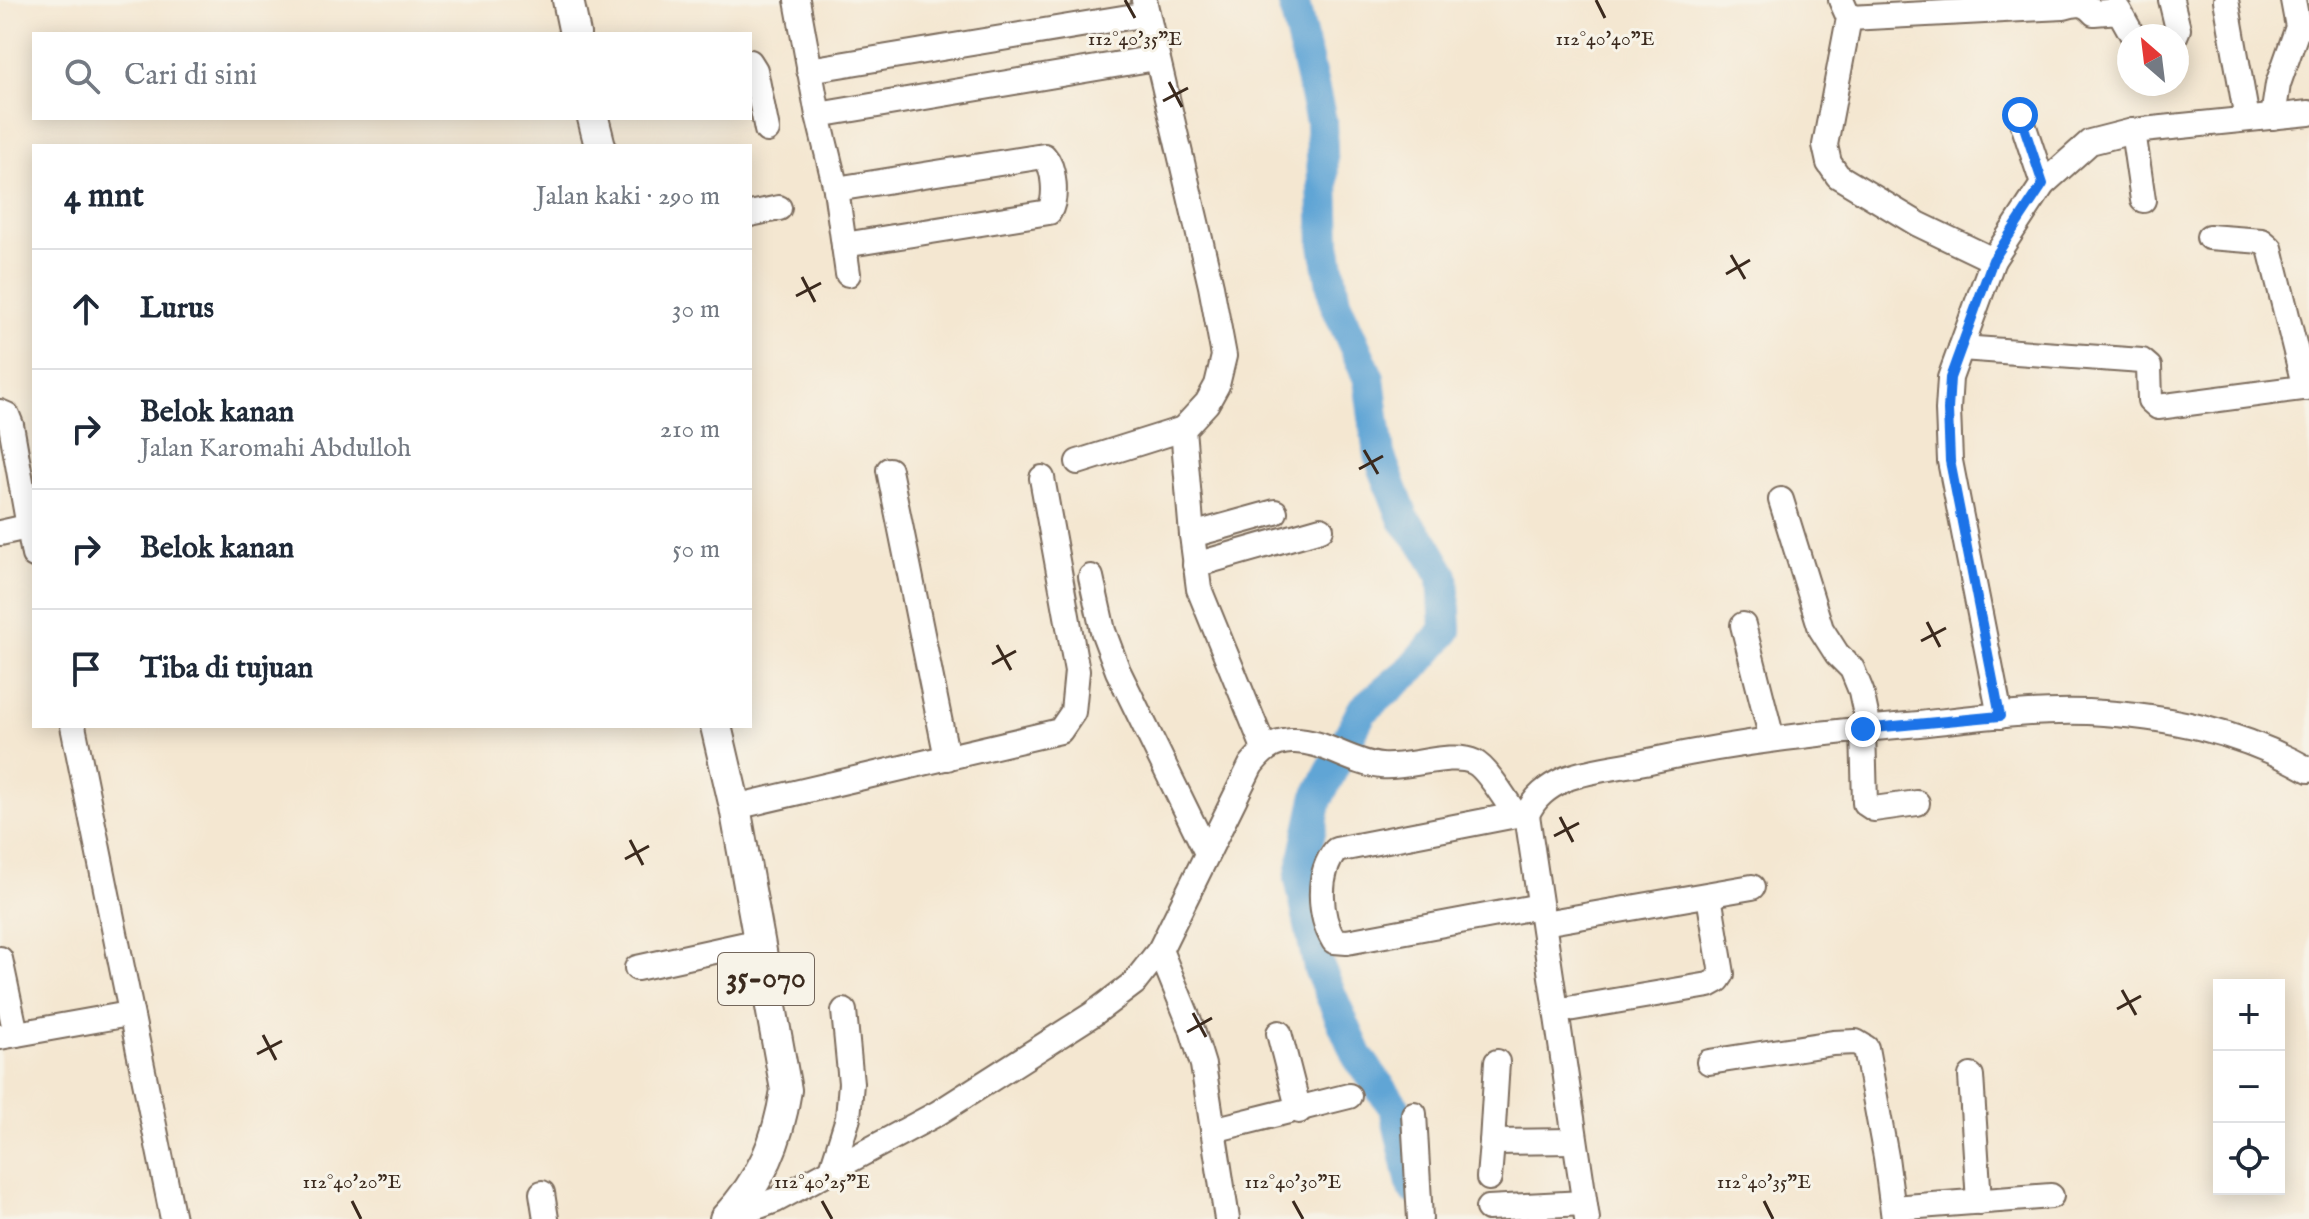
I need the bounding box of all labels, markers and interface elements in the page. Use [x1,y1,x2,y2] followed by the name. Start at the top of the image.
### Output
[2117,24,2189,96] north arrow
[1088,27,1182,52] text: 112°40'35"E
[1555,27,1655,52] text: 112°40'40"E
[32,32,752,120] search box
[60,54,104,98] icon: search
[124,57,257,95] text: Cari di sini
[2002,97,2038,133] route start
[64,175,144,218] text: 4 mnt
[536,180,720,213] text: Jalan kaki · 290 m
[64,287,108,331] icon: ahead
[140,290,214,328] text: Lurus
[672,293,720,326] text: 30 m
[140,394,294,432] text: Belok kanan
[64,407,108,451] icon: right
[660,413,720,446] text: 210 m
[140,432,411,465] text: Jalan Karomahi Abdulloh
[64,527,108,571] icon: right
[140,530,294,568] text: Belok kanan
[672,533,720,566] text: 50 m
[64,647,108,691] icon: arrive
[140,650,313,688] text: Tiba di tujuan
[1845,711,1881,747] route end
[718,953,814,1005] road number: 35-070
[2213,979,2285,1195] map controls
[2213,979,2285,1051] button: +
[2213,1051,2285,1123] button: −
[2213,1123,2285,1195] button: locate
[303,1170,402,1195] text: 112°40'20"E
[774,1170,870,1195] text: 112°40'25"E
[1245,1170,1342,1195] text: 112°40'30"E
[1717,1170,1811,1195] text: 112°40'35"E

